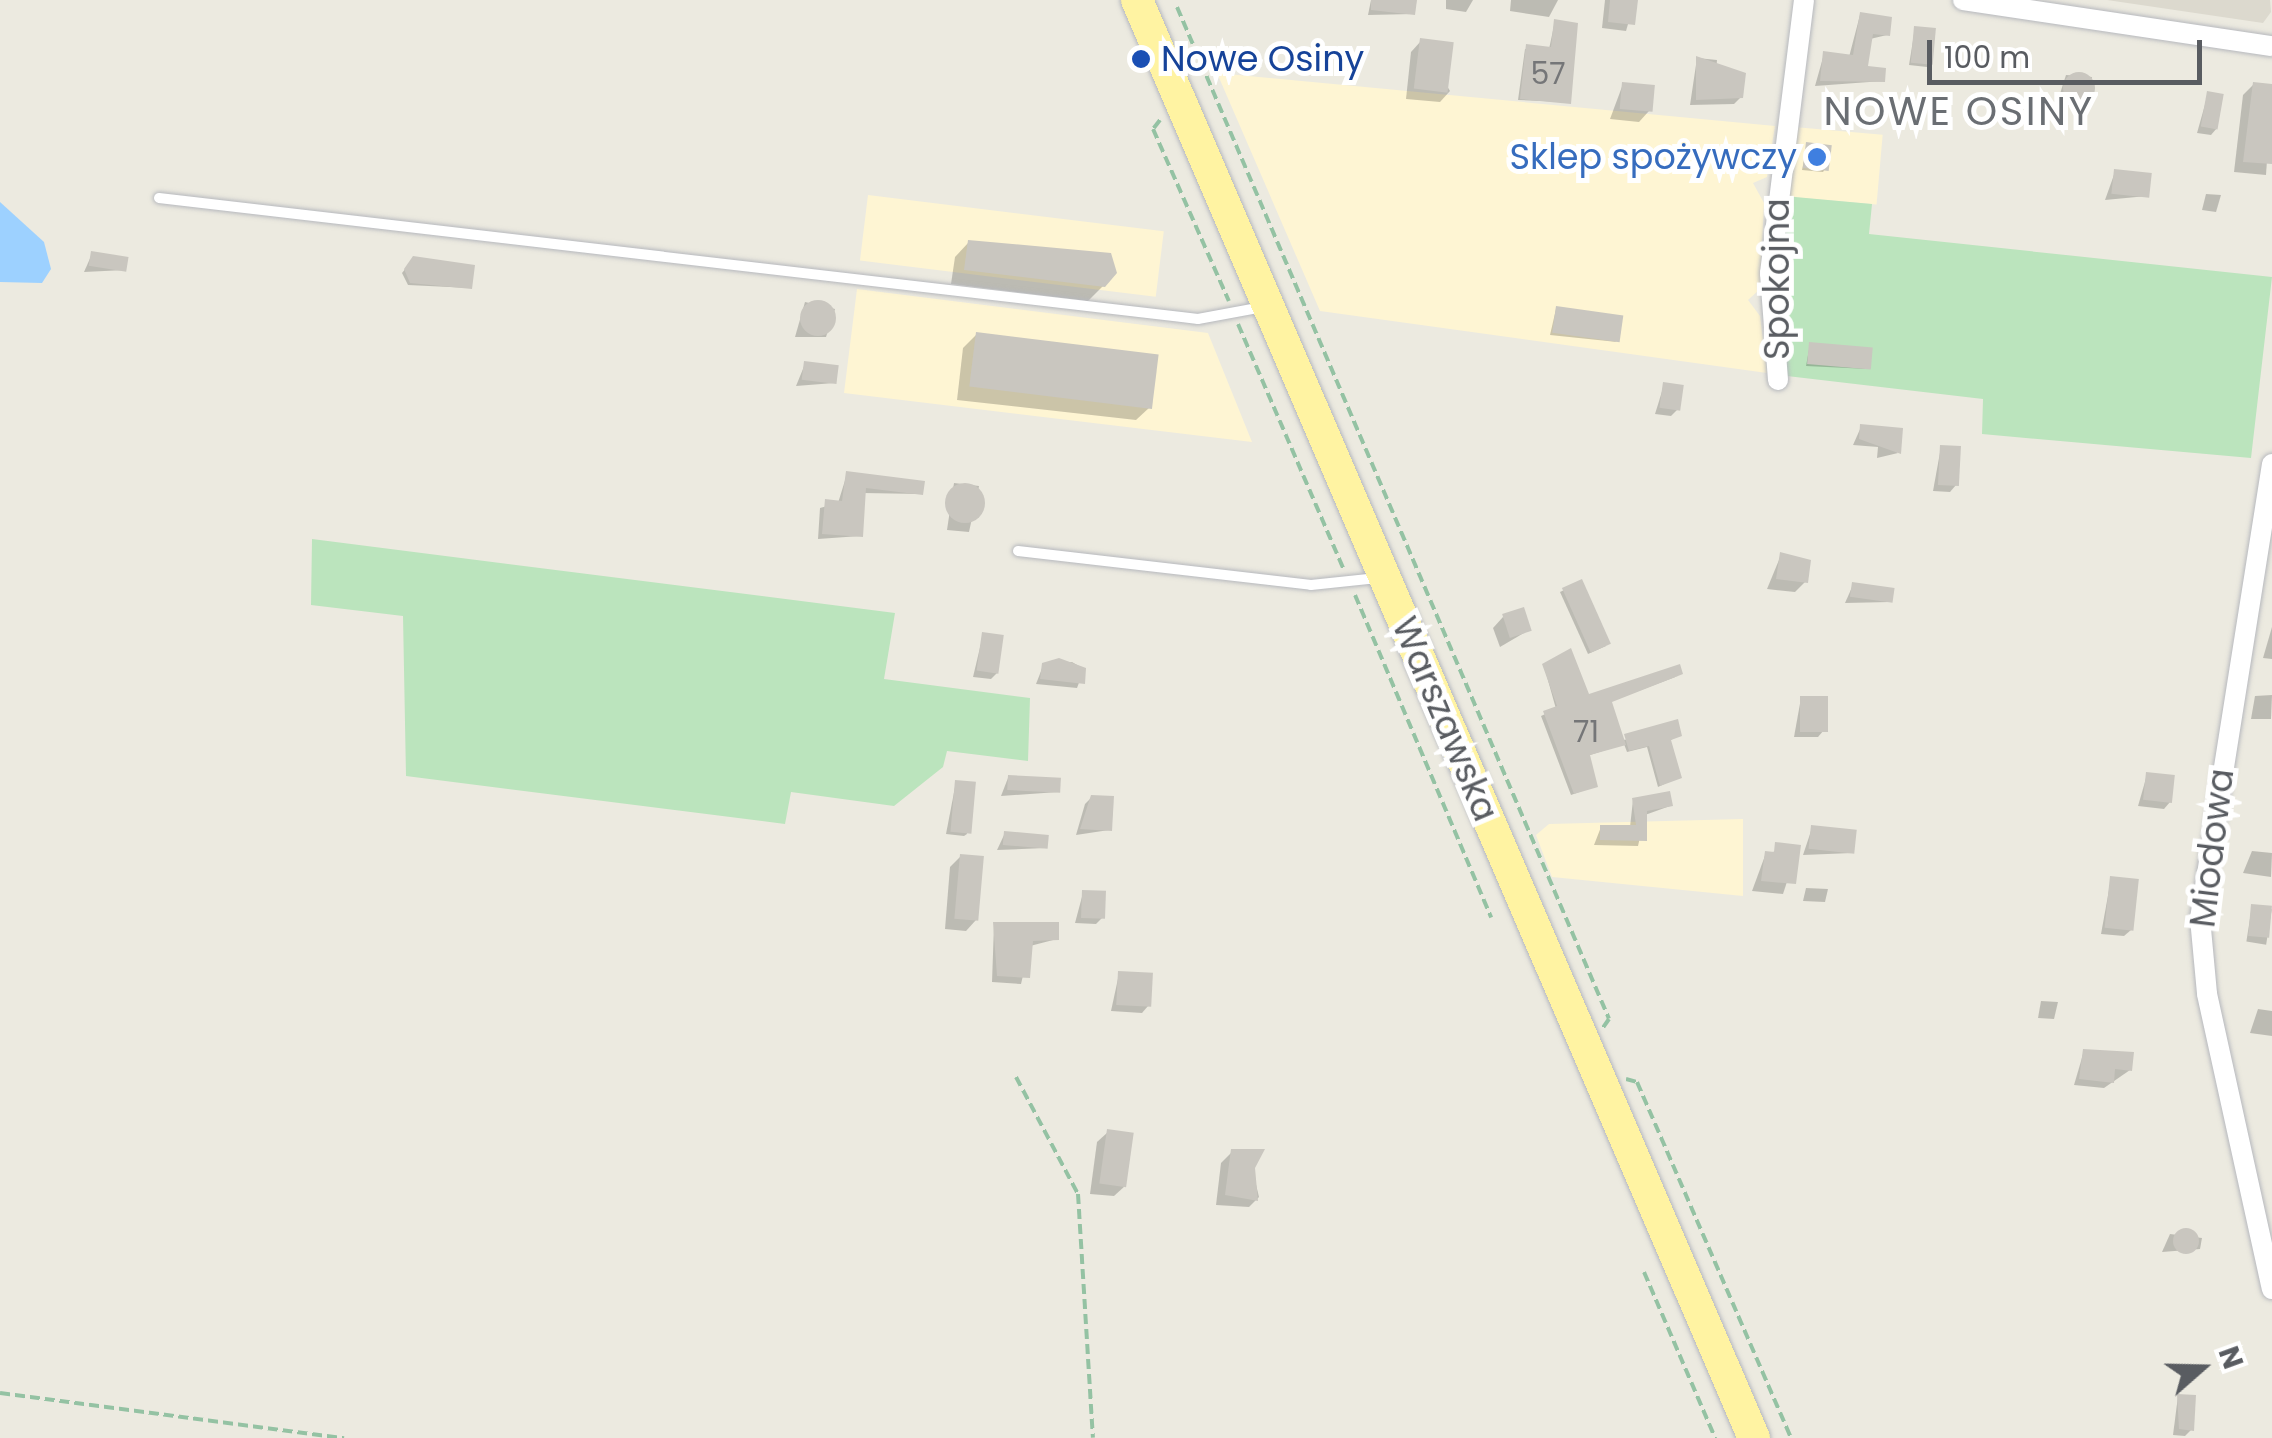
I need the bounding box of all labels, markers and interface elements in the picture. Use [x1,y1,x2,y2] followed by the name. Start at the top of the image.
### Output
[1932,20,2207,82] scale bar
[1944,36,2030,79] text: 100 m
[1161,38,1364,80] place label: Nowe Osiny
[1130,48,1152,70] marker: Nowe Osiny
[1530,56,1566,92] house number: 57
[1823,87,2095,135] district label: NOWE OSINY
[1510,136,1797,178] place label: Sklep spożywczy
[1806,146,1828,168] marker: Sklep spożywczy
[1756,198,1798,360] street label: Spokojna
[1383,611,1507,827] street label: Warszawska
[1573,714,1599,750] house number: 71
[2181,766,2243,930] street label: Miodowa
[2152,1318,2252,1418] north arrow
[2209,1341,2253,1374] text: N

